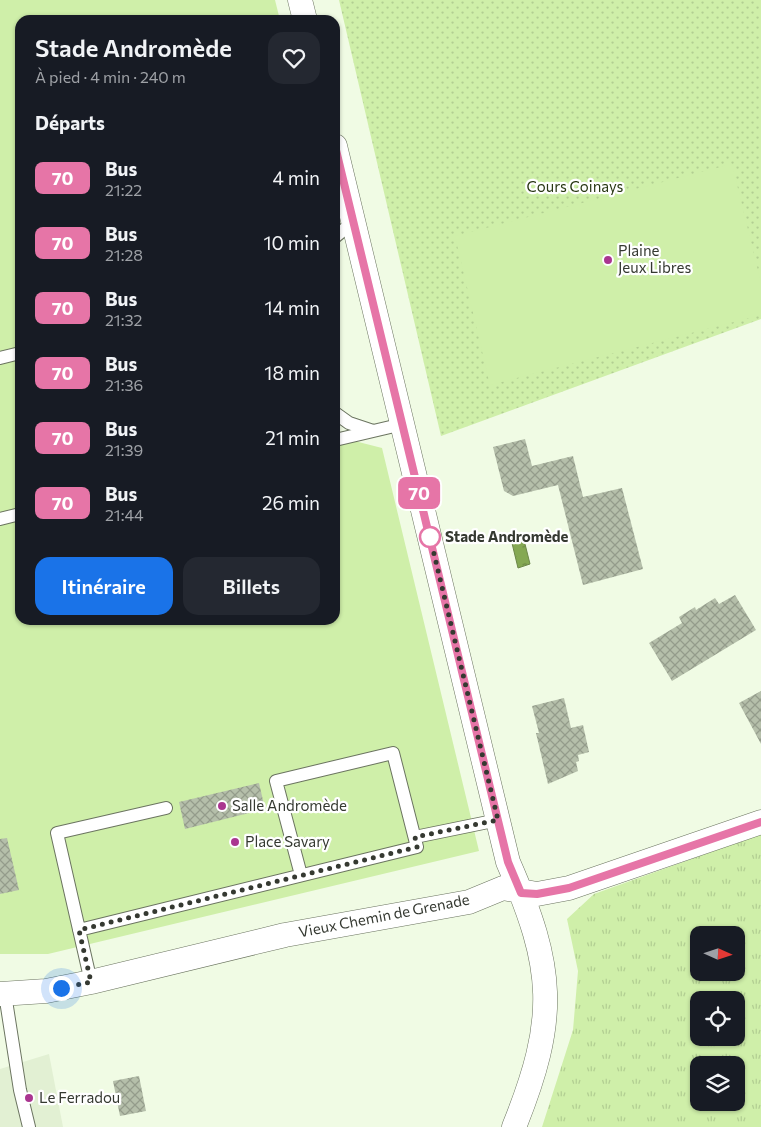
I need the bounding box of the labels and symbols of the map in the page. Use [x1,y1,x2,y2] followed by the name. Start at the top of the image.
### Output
[527,177,624,195] park label: Cours Coinays
[618,241,691,276] place label: Plaine Jeux Libres
[602,254,614,266] marker: Plaine Jeux Libres
[396,477,442,509] line badge: 70
[419,526,441,548] marker: Stade Andromède
[445,527,569,545] place label: Stade Andromède
[232,796,347,814] place label: Salle Andromède
[216,800,228,812] marker: Salle Andromède
[245,832,330,850] place label: Place Savary
[229,836,241,848] marker: Place Savary
[297,890,471,940] street label: Vieux Chemin de Grenade
[690,926,745,981] north arrow
[49,976,74,1001] your location
[39,1088,120,1106] place label: Le Ferradou
[23,1092,35,1104] marker: Le Ferradou

